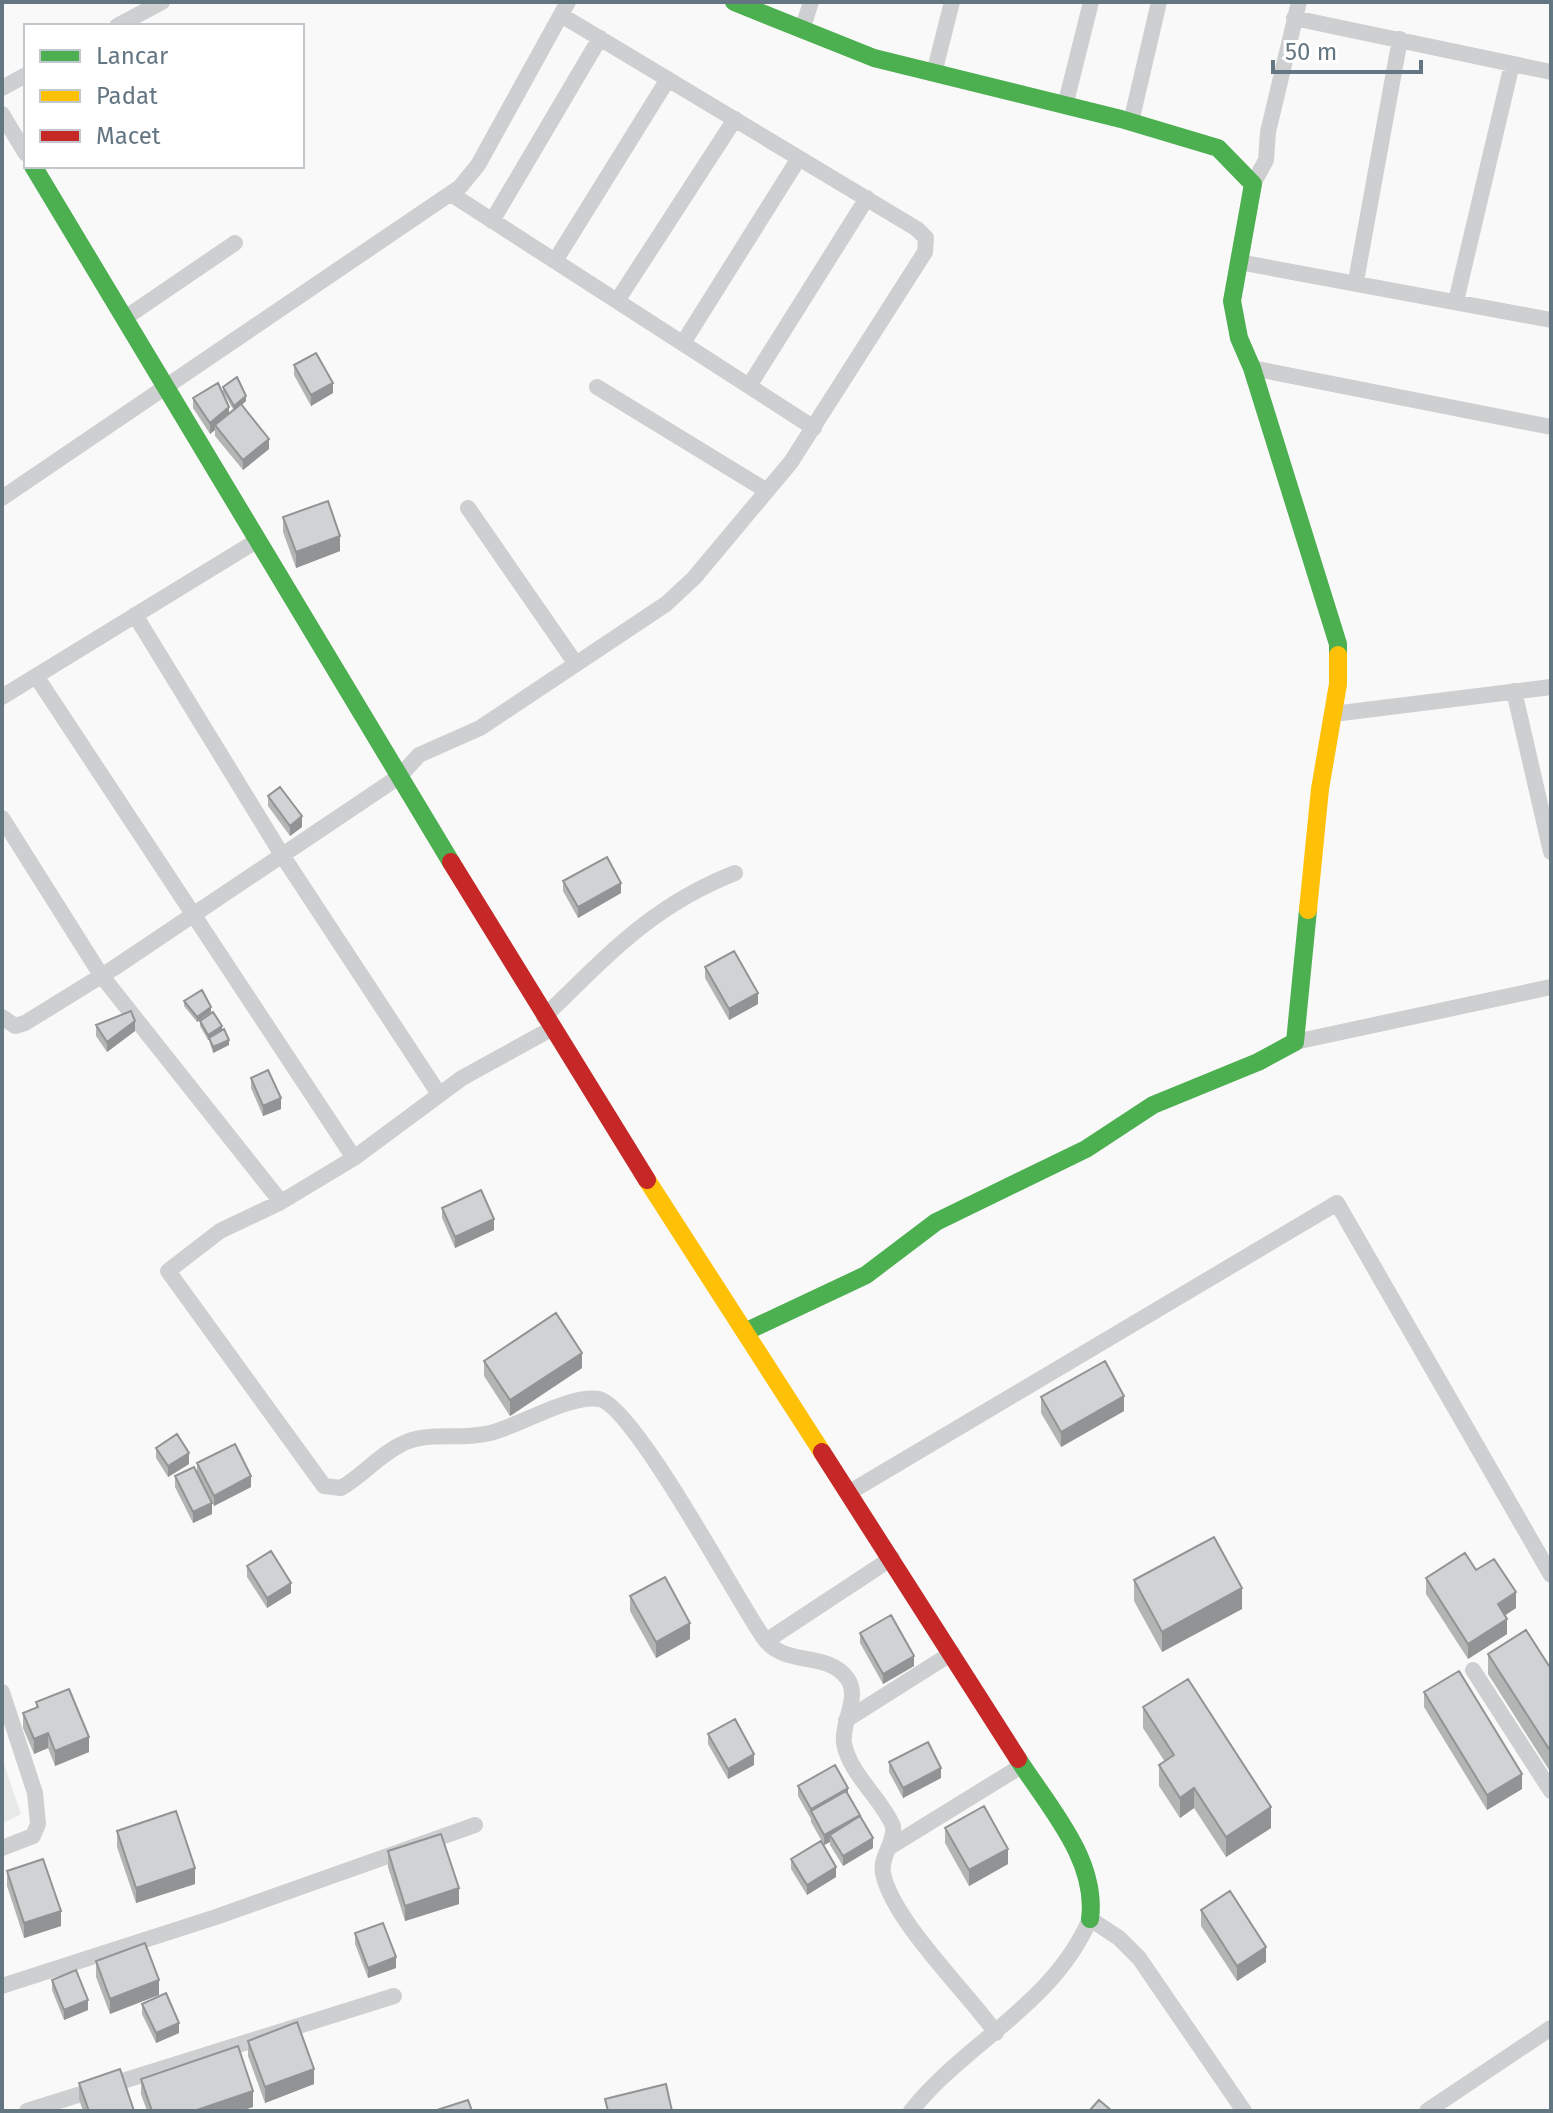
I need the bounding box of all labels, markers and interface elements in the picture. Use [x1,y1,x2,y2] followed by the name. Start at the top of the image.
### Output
[24,24,304,168] legend
[1273,24,1421,74] scale bar
[1285,38,1337,66] text: 50 m
[96,42,169,70] text: Lancar
[96,82,158,110] text: Padat
[96,122,161,150] text: Macet

